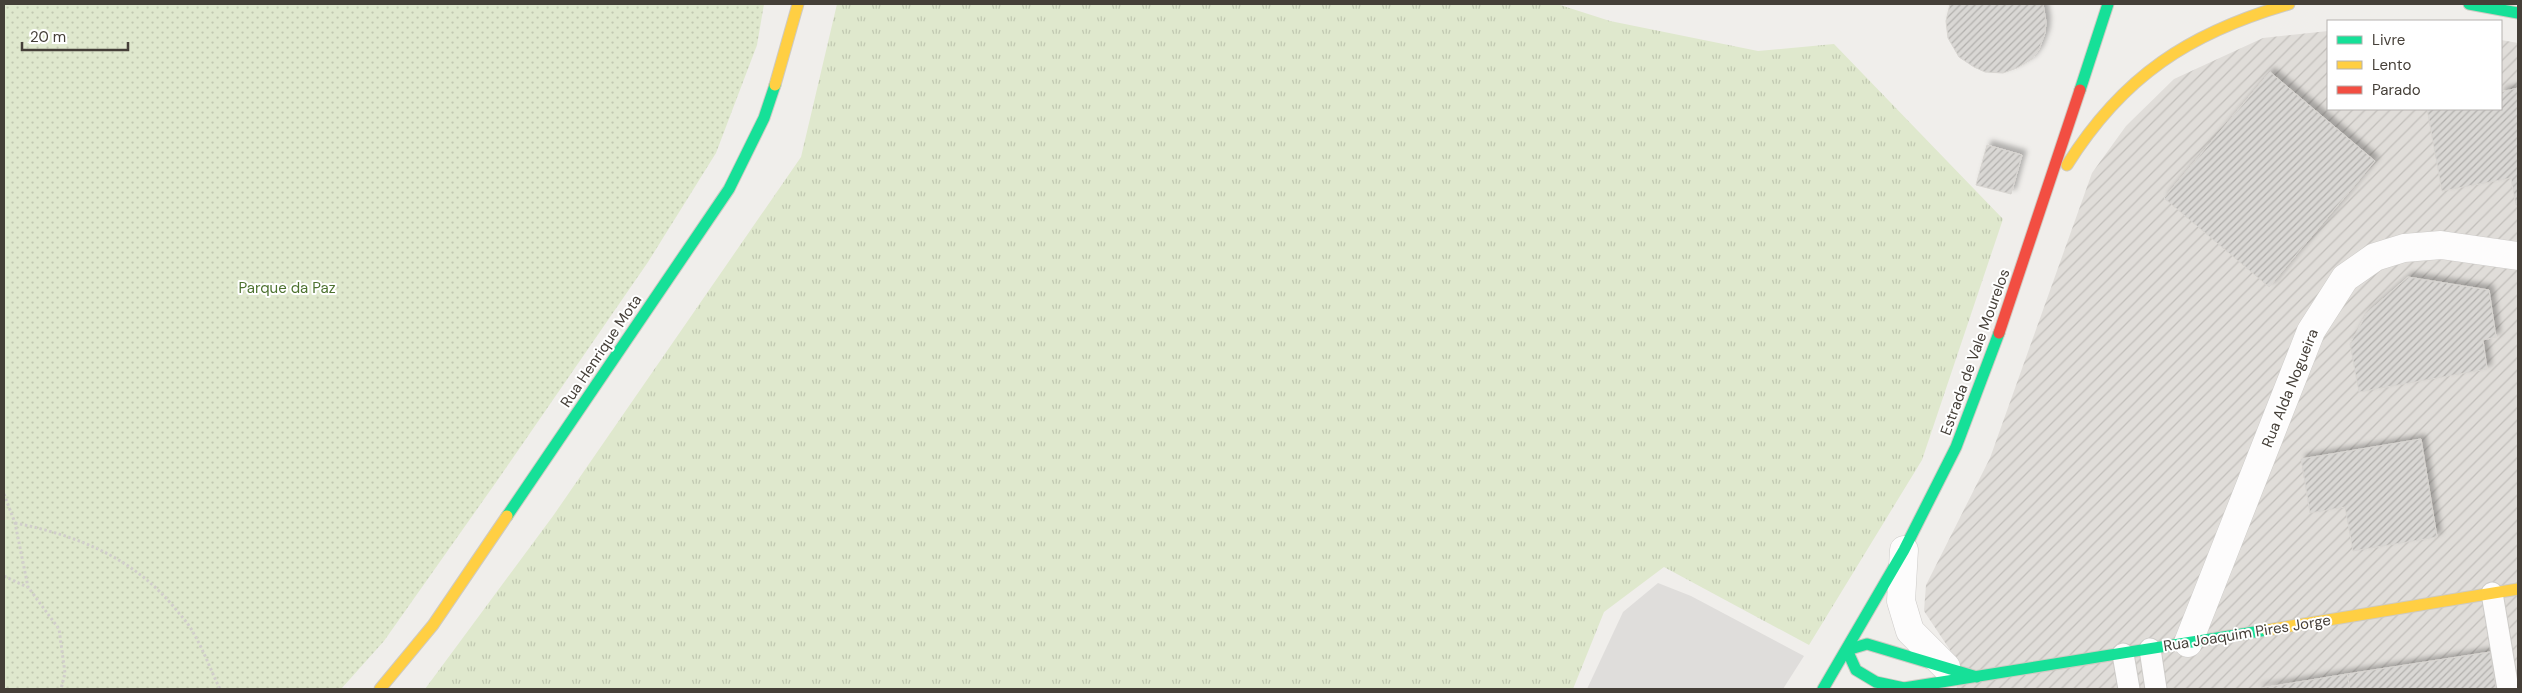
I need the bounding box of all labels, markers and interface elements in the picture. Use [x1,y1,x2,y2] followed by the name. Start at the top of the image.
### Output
[22,20,129,52] scale bar
[2327,20,2502,110] legend
[30,27,66,47] text: 20 m
[2372,30,2405,50] text: Livre
[2372,55,2411,75] text: Lento
[2372,80,2421,100] text: Parado
[1936,266,2014,438] street label: Estrada de Vale Mourelos
[238,278,336,298] park label: Parque da Paz
[556,291,646,411] street label: Rua Henrique Mota
[2257,326,2323,450] street label: Rua Alda Nogueira
[2162,610,2332,656] street label: Rua Joaquim Pires Jorge

